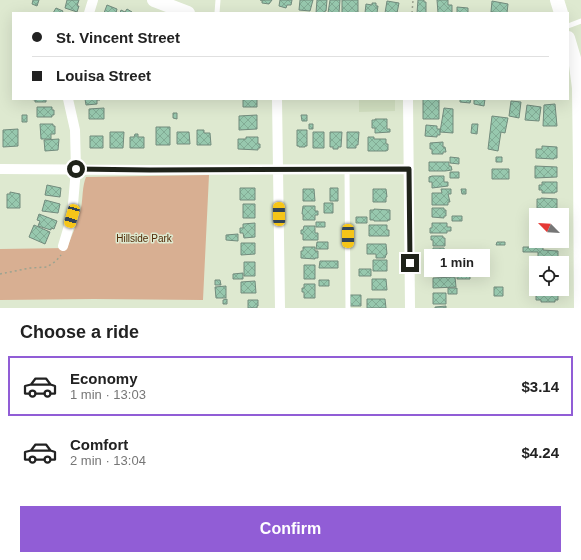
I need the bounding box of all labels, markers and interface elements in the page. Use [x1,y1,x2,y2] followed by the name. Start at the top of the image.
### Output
[56,29,180,46] text: St. Vincent Street
[56,67,151,84] text: Louisa Street
[67,160,85,178] route start
[273,202,285,226] car
[63,203,81,229] car
[529,208,569,248] north arrow
[529,208,569,296] map controls
[342,224,354,248] car
[116,233,173,244] park label: Hillside Park
[424,249,490,277] callout: 1 min
[401,254,419,272] route end
[440,255,474,270] text: 1 min
[529,256,569,296] button: locate
[20,322,139,342] text: Choose a ride
[22,368,58,404] icon: car
[70,370,138,387] text: Economy
[521,378,559,395] text: $3.14
[70,387,146,402] text: 1 min · 13:03
[22,434,58,470] icon: car
[70,436,128,453] text: Comfort
[521,444,559,461] text: $4.24
[70,453,146,468] text: 2 min · 13:04
[20,506,561,552] button: Confirm

